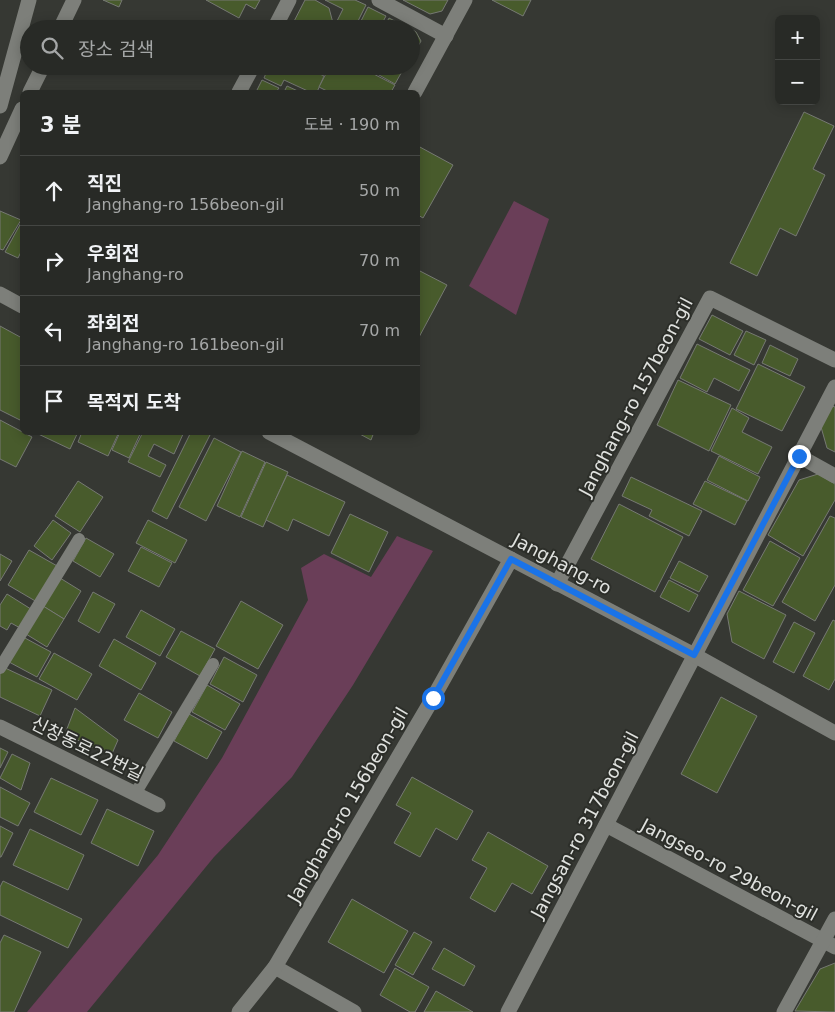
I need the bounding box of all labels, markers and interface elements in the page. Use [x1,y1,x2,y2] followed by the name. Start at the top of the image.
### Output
[775,15,820,105] map controls
[775,15,820,60] button: +
[20,20,420,75] search box
[38,34,66,62] icon: search
[78,38,154,60] text: 장소 검색
[775,60,820,105] button: −
[40,113,81,137] text: 3 분
[304,115,400,134] text: 도보 · 190 m
[87,172,122,194] text: 직진
[40,177,68,205] icon: ahead
[359,181,400,200] text: 50 m
[87,195,284,214] text: Janghang-ro 156beon-gil
[87,242,139,264] text: 우회전
[40,247,68,275] icon: right
[359,251,400,270] text: 70 m
[87,265,184,284] text: Janghang-ro
[574,294,697,501] street label: Janghang-ro 157beon-gil
[87,312,139,334] text: 좌회전
[40,317,68,345] icon: left
[359,321,400,340] text: 70 m
[87,335,284,354] text: Janghang-ro 161beon-gil
[40,387,68,415] icon: arrive
[87,391,181,413] text: 목적지 도착
[788,445,811,468] route end
[508,528,615,598] street label: Janghang-ro
[422,687,445,710] route start
[283,703,412,907] street label: Janghang-ro 156beon-gil
[28,712,147,785] street label: 신창동로22번길
[526,728,643,923] street label: Jangsan-ro 317beon-gil
[636,814,821,925] street label: Jangseo-ro 29beon-gil

